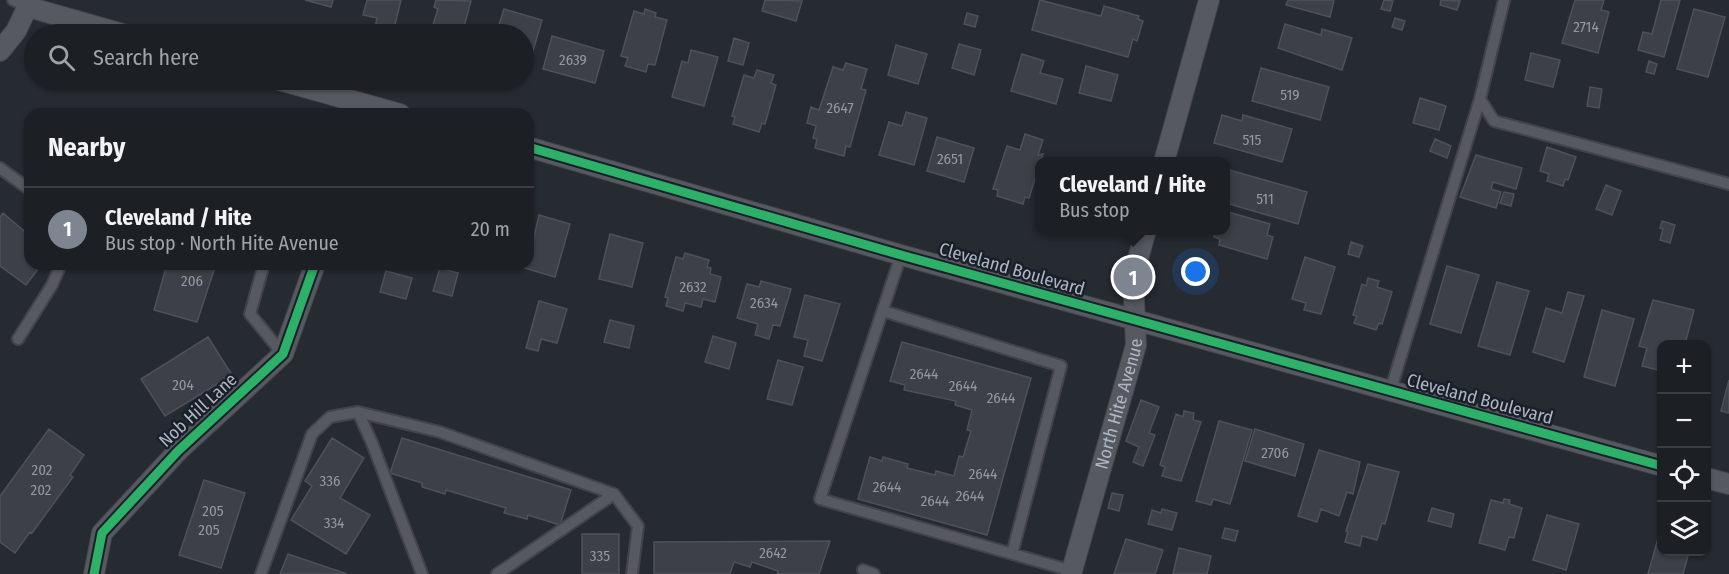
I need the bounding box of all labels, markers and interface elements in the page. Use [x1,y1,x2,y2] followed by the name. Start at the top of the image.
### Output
[1573,18,1599,36] house number: 2714
[24,24,534,90] search box
[45,41,78,74] icon: search
[93,44,199,71] text: Search here
[559,51,587,69] house number: 2639
[1280,86,1300,104] house number: 519
[826,99,854,117] house number: 2647
[1243,131,1262,149] house number: 515
[48,132,125,163] text: Nearby
[937,150,963,168] house number: 2651
[1035,157,1230,235] popup
[1059,171,1206,198] text: Cleveland / Hite
[1256,190,1274,208] house number: 511
[1059,198,1130,222] text: Bus stop
[105,204,252,231] text: Cleveland / Hite
[63,217,72,241] text: 1
[471,217,510,241] text: 20 m
[105,231,339,255] text: Bus stop · North Hite Avenue
[937,238,1087,300] street label: Cleveland Boulevard
[1114,254,1152,300] pin: 1
[1181,257,1210,286] your location
[181,272,203,290] house number: 206
[679,278,707,296] house number: 2632
[750,294,778,312] house number: 2634
[1090,338,1147,472] street label: North Hite Avenue
[1657,340,1711,556] map controls
[1657,340,1711,394] button: +
[910,365,938,383] house number: 2644
[155,368,242,452] street label: Nob Hill Lane
[1405,369,1555,429] street label: Cleveland Boulevard
[172,376,194,394] house number: 204
[949,377,977,395] house number: 2644
[987,389,1015,407] house number: 2644
[1657,394,1711,448] button: −
[1261,444,1289,462] house number: 2706
[1657,448,1711,502] button: locate
[32,461,53,479] house number: 202
[969,465,997,483] house number: 2644
[320,472,340,490] house number: 336
[873,478,901,496] house number: 2644
[31,481,52,499] house number: 202
[956,487,984,505] house number: 2644
[921,492,949,510] house number: 2644
[202,502,224,520] house number: 205
[1657,502,1711,556] button: layers
[324,514,344,532] house number: 334
[198,521,220,539] house number: 205
[759,544,787,562] house number: 2642
[590,547,610,565] house number: 335

